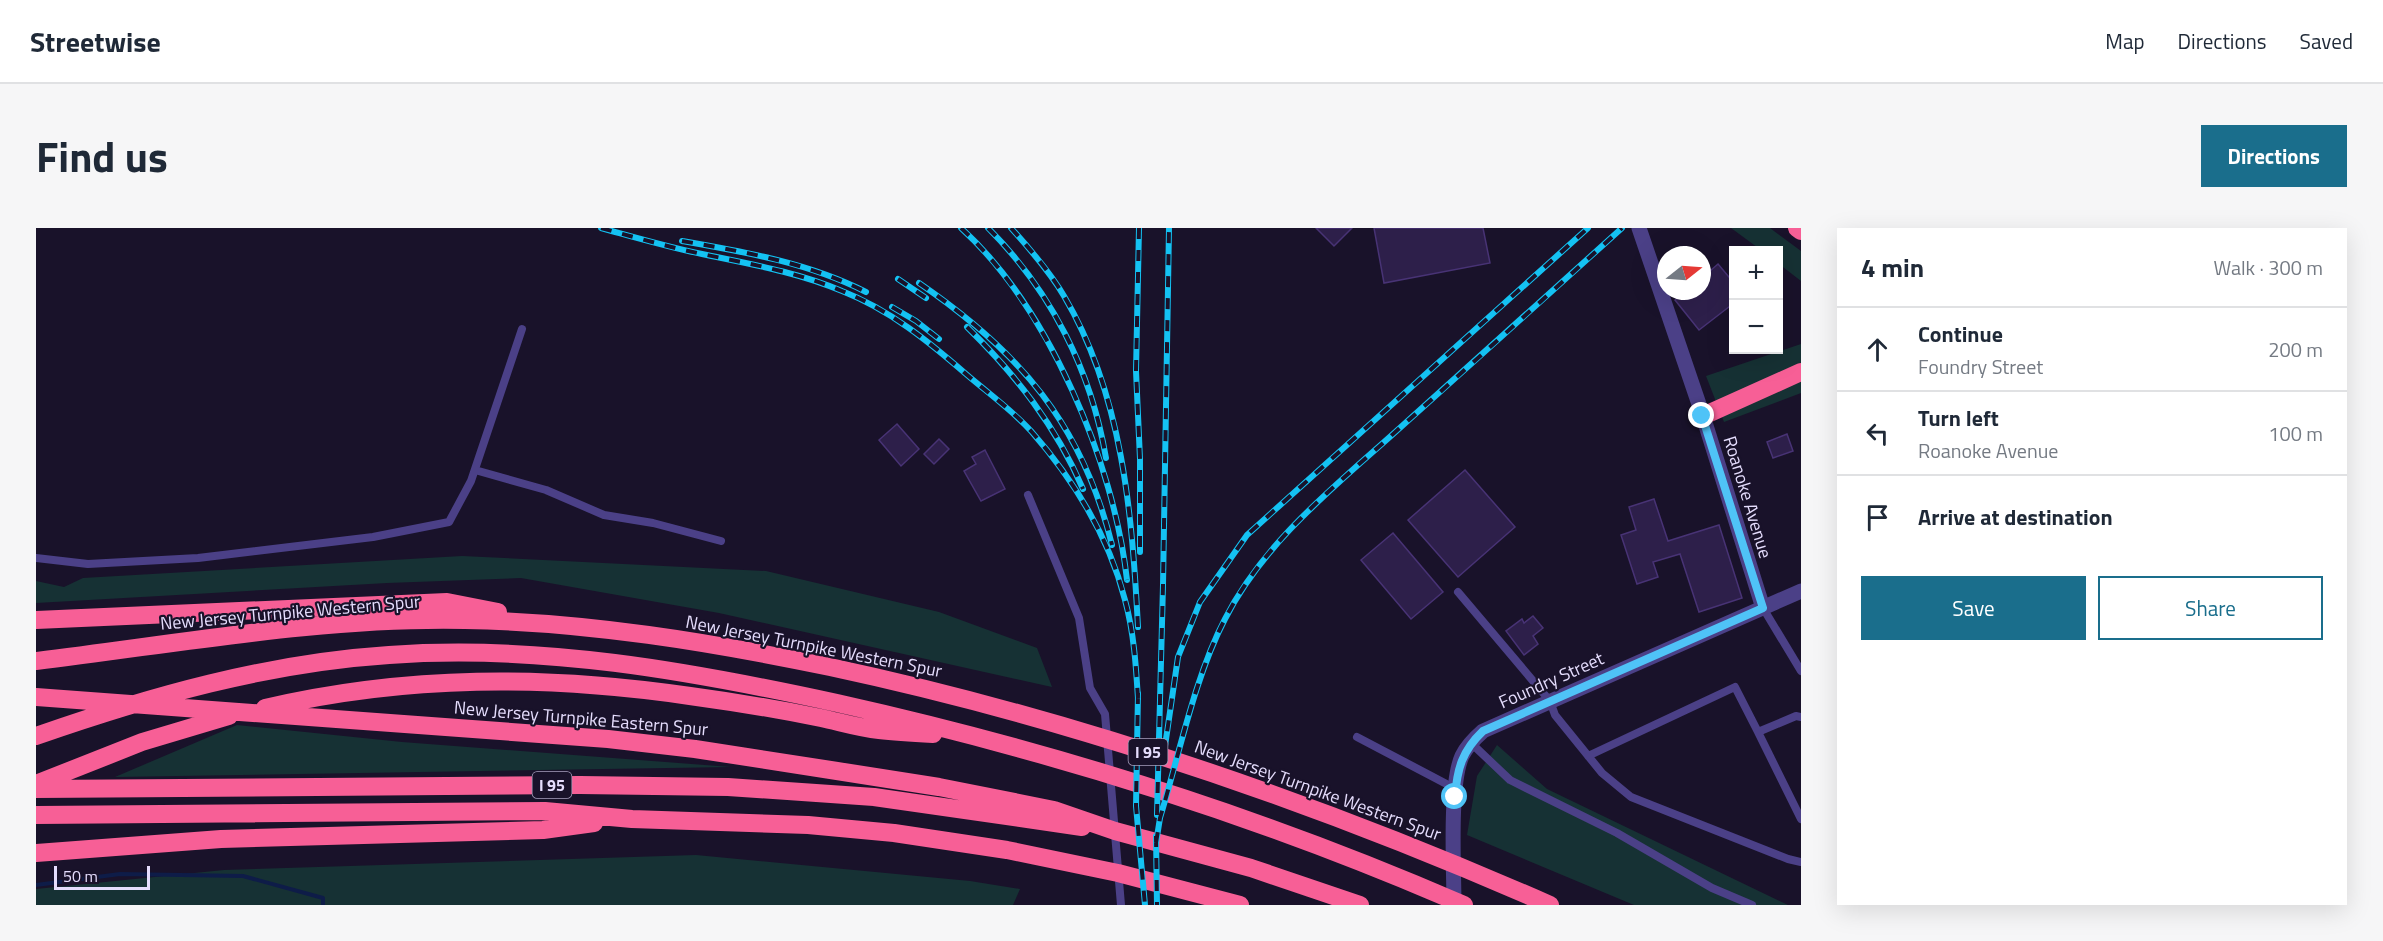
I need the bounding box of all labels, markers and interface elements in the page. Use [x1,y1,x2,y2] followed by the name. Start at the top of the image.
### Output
[30,20,161,63] text: Streetwise
[2105,25,2145,57] text: Map
[2178,25,2267,57] text: Directions
[2300,25,2353,57] text: Saved
[36,124,168,188] text: Find us
[2201,125,2347,187] button: Directions
[1657,246,1711,300] north arrow
[1729,246,1783,354] map controls
[1729,246,1783,300] button: +
[1861,248,1924,287] text: 4 min
[2214,252,2323,283] text: Walk · 300 m
[1729,300,1783,354] button: −
[1918,317,2003,351] text: Continue
[1861,333,1894,366] icon: ahead
[2268,334,2323,365] text: 200 m
[1918,351,2043,382] text: Foundry Street
[1918,401,1999,435] text: Turn left
[1688,402,1714,428] route end
[1861,417,1894,450] icon: left
[2268,418,2323,449] text: 100 m
[1717,433,1779,561] street label: Roanoke Avenue
[1918,435,2058,466] text: Roanoke Avenue
[1918,500,2113,534] text: Arrive at destination
[1861,501,1894,534] icon: arrive
[1861,576,2086,640] button: Save
[2098,576,2323,640] button: Share
[159,587,421,637] street label: New Jersey Turnpike Western Spur
[683,608,945,684] street label: New Jersey Turnpike Western Spur
[1494,644,1609,715] street label: Foundry Street
[453,693,709,743] street label: New Jersey Turnpike Eastern Spur
[1191,733,1445,847] street label: New Jersey Turnpike Western Spur
[1128,739,1168,765] road number: I 95
[532,772,572,798] road number: I 95
[1441,783,1467,809] route start
[54,863,150,890] scale bar
[63,864,98,888] text: 50 m

